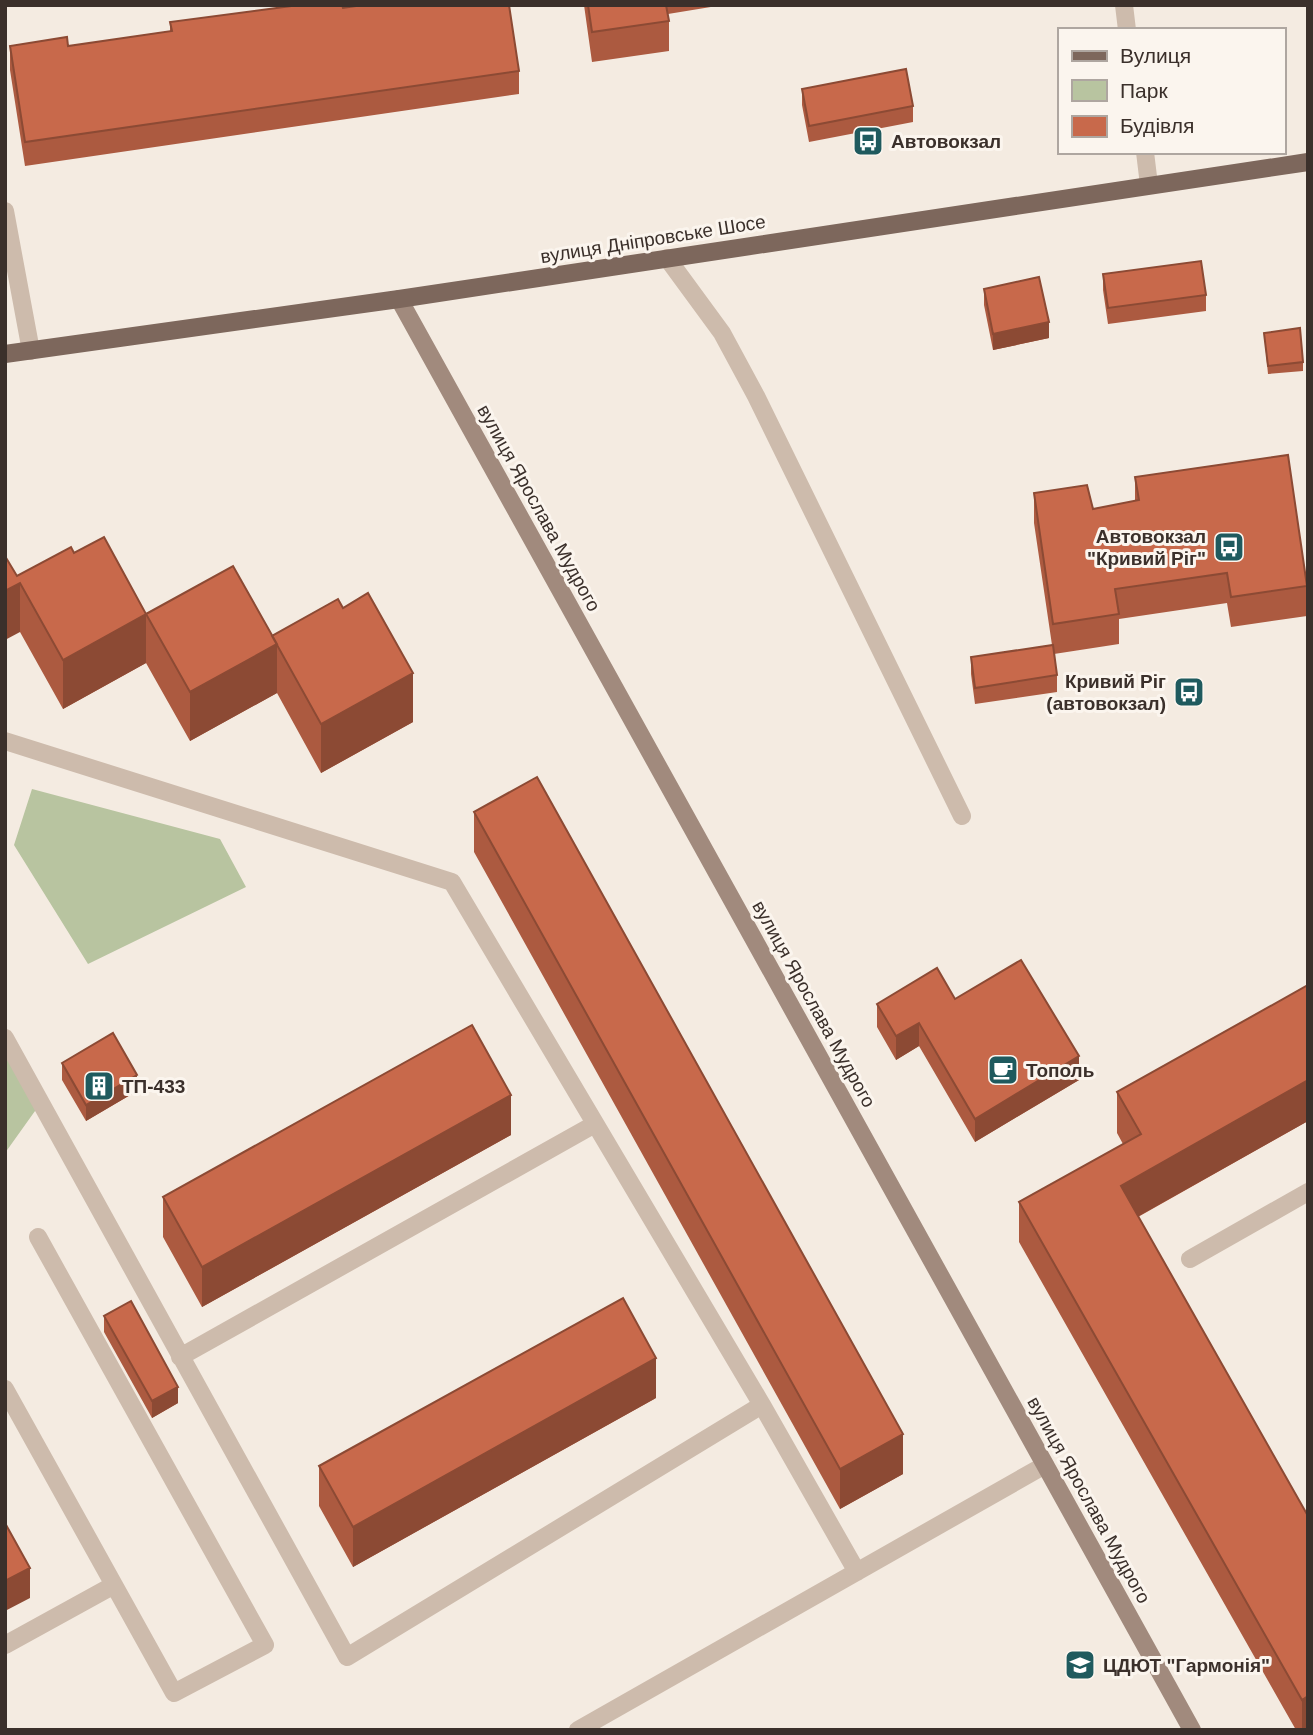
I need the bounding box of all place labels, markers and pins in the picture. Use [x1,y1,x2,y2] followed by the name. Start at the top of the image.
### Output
[851,124,885,158] bus stop icon: Автовокзал
[891,131,1001,152] place label: Автовокзал
[1087,526,1206,569] place label: Автовокзал "Кривий Ріг"
[1212,530,1246,564] bus stop icon: Автовокзал "Кривий Ріг"
[1046,671,1166,714] place label: Кривий Ріг (автовокзал)
[1172,675,1206,709] bus stop icon: Кривий Ріг (автовокзал)
[986,1053,1020,1087] cafe icon: Тополь
[1026,1060,1094,1081] place label: Тополь
[82,1069,116,1103] building icon: ТП-433
[122,1076,185,1097] place label: ТП-433
[1063,1648,1097,1682] school or university icon: ЦДЮТ "Гармонія"
[1103,1655,1270,1676] place label: ЦДЮТ "Гармонія"

